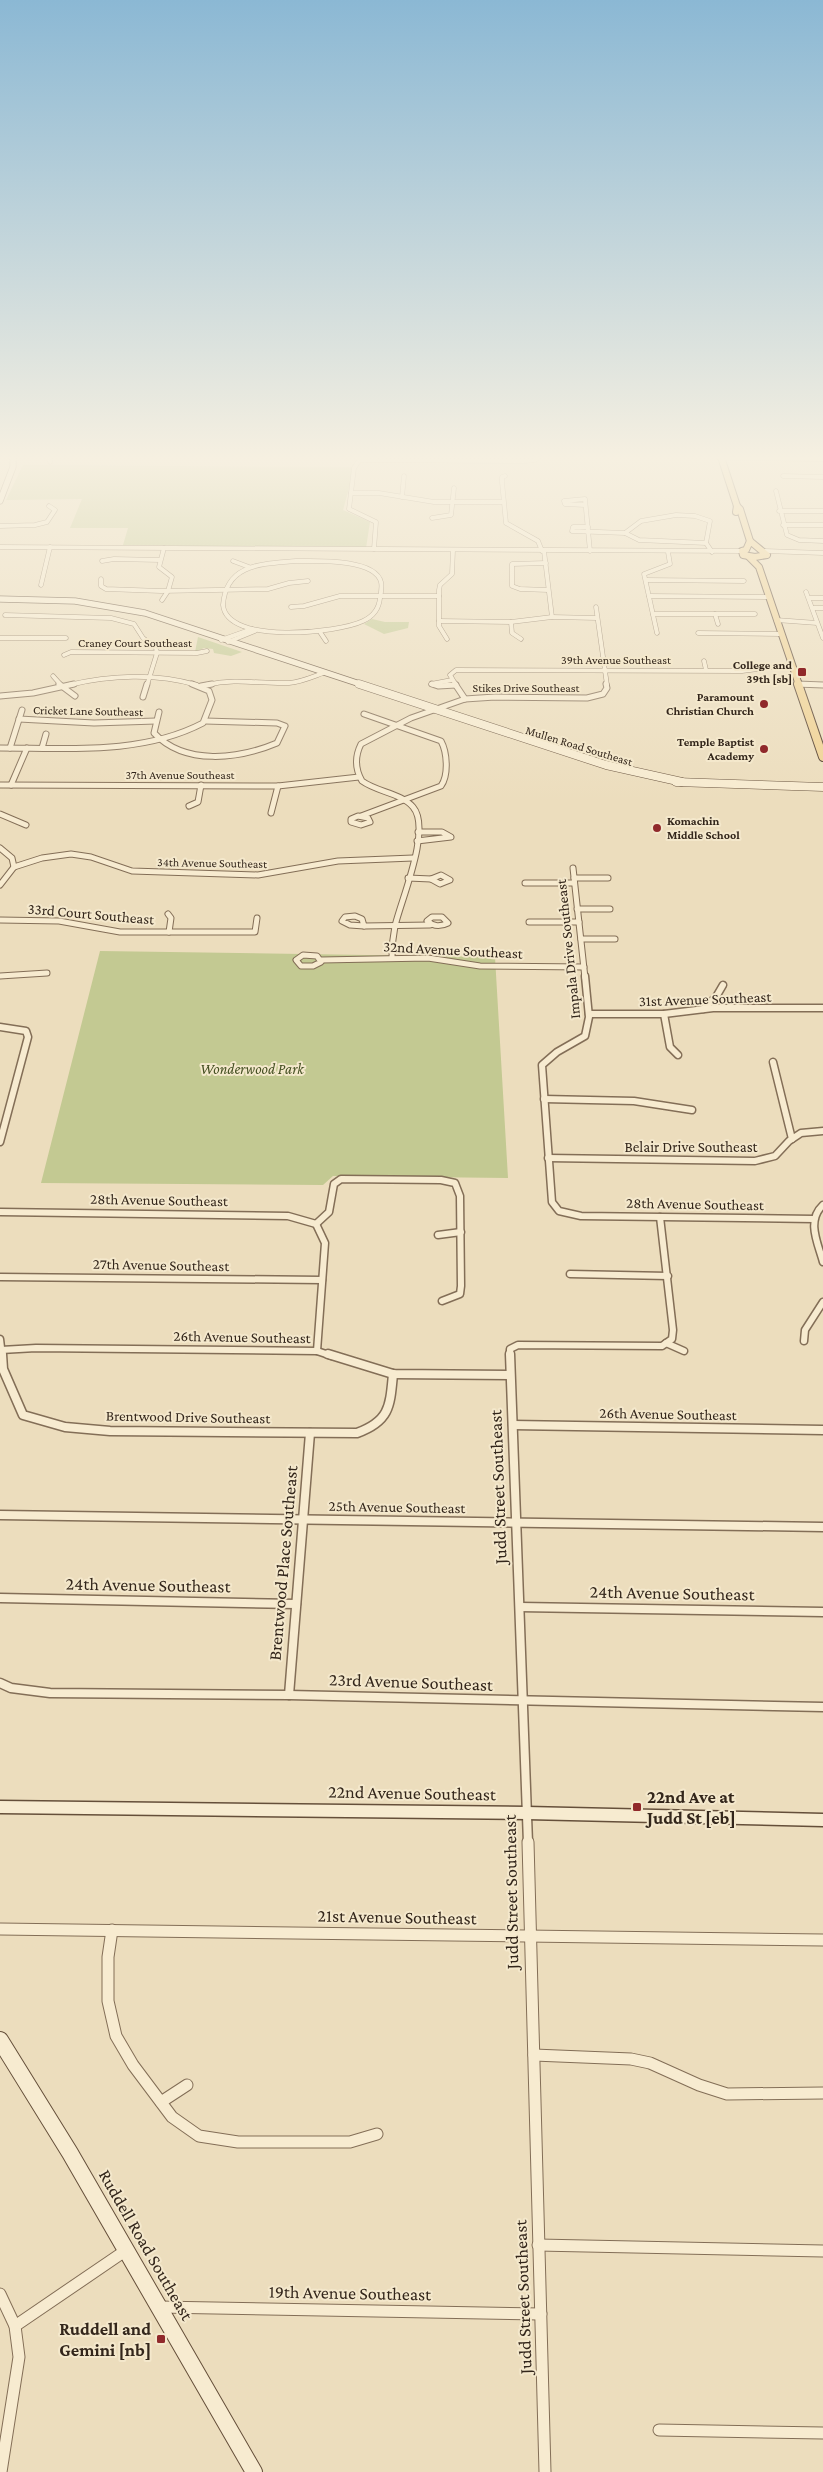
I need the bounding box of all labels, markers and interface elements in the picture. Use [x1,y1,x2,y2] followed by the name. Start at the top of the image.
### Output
[78,636,193,650] street label: Craney Court Southeast
[561,653,672,667] street label: 39th Avenue Southeast
[733,658,792,686] place label: College and 39th [sb]
[796,666,808,678] marker: College and 39th [sb]
[473,681,580,695] street label: Stikes Drive Southeast
[666,690,755,718] place label: Paramount Christian Church
[758,698,770,710] marker: Paramount Christian Church
[33,703,144,719] street label: Cricket Lane Southeast
[524,723,635,769] street label: Mullen Road Southeast
[677,735,755,763] place label: Temple Baptist Academy
[758,743,770,755] marker: Temple Baptist Academy
[125,768,236,782] street label: 37th Avenue Southeast
[667,814,740,842] place label: Komachin Middle School
[651,822,663,834] marker: Komachin Middle School
[157,855,268,871] street label: 34th Avenue Southeast
[553,877,584,1020] street label: Impala Drive Southeast
[27,900,156,928] street label: 33rd Court Southeast
[383,938,524,962] street label: 32nd Avenue Southeast
[638,989,773,1009] street label: 31st Avenue Southeast
[200,1061,305,1077] park label: Wonderwood Park
[624,1139,759,1155] street label: Belair Drive Southeast
[90,1191,229,1209] street label: 28th Avenue Southeast
[626,1195,765,1213] street label: 28th Avenue Southeast
[93,1256,230,1274] street label: 27th Avenue Southeast
[173,1328,312,1346] street label: 26th Avenue Southeast
[599,1405,738,1423] street label: 26th Avenue Southeast
[106,1408,271,1426] street label: Brentwood Drive Southeast
[485,1408,511,1567] street label: Judd Street Southeast
[265,1464,302,1661] street label: Brentwood Place Southeast
[328,1498,467,1516] street label: 25th Avenue Southeast
[65,1574,232,1596] street label: 24th Avenue Southeast
[589,1582,756,1604] street label: 24th Avenue Southeast
[329,1669,494,1695] street label: 23rd Avenue Southeast
[328,1782,497,1804] street label: 22nd Avenue Southeast
[645,1787,736,1828] place label: 22nd Ave at Judd St [eb]
[631,1801,643,1813] marker: 22nd Ave at Judd St [eb]
[500,1813,522,1971] street label: Judd Street Southeast
[317,1906,478,1928] street label: 21st Avenue Southeast
[95,2166,198,2325] street label: Ruddell Road Southeast
[510,2218,536,2377] street label: Judd Street Southeast
[269,2282,432,2304] street label: 19th Avenue Southeast
[59,2319,151,2360] place label: Ruddell and Gemini [nb]
[155,2333,167,2345] marker: Ruddell and Gemini [nb]

